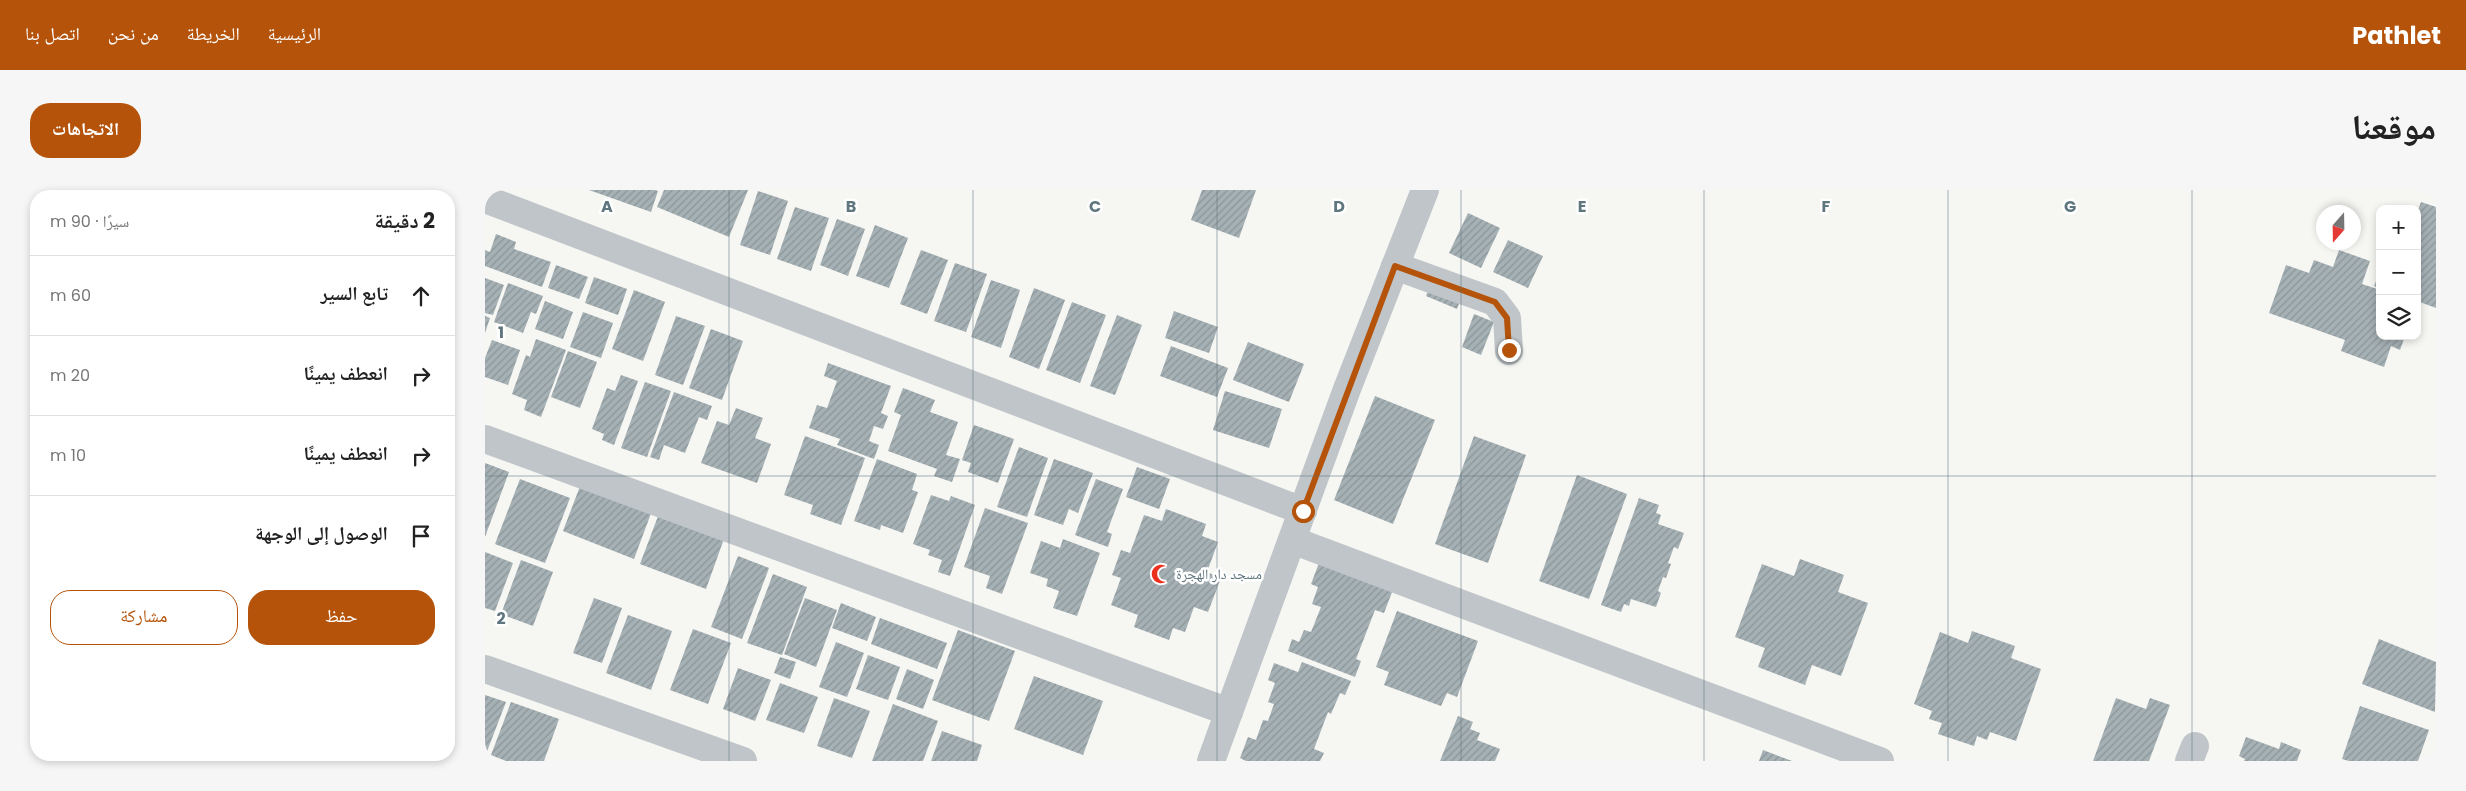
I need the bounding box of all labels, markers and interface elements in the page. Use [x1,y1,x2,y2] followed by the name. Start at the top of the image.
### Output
[2352,19,2441,52] text: Pathlet
[25,21,80,46] text: اتصل بنا
[108,21,159,46] text: من نحن
[187,21,240,46] text: الخريطة
[268,21,321,46] text: الرئيسية
[2351,102,2436,151] text: موقعنا
[30,103,141,158] button: الاتجاهات
[601,195,613,218] text: A
[846,195,856,218] text: B
[1089,195,1101,218] text: C
[1333,195,1345,218] text: D
[1578,195,1586,218] text: E
[1822,195,1831,218] text: F
[2064,195,2076,218] text: G
[2316,205,2361,250] north arrow
[2376,205,2421,340] map controls
[2376,205,2421,250] button: +
[374,206,435,235] text: 2 دقيقة
[50,210,129,233] text: سيرًا · 90 m
[2376,250,2421,295] button: −
[321,280,388,307] text: تابع السير
[407,282,435,310] icon: ahead
[50,284,91,307] text: 60 m
[2376,295,2421,340] button: layers
[498,321,504,344] text: 1
[1498,339,1521,362] route end
[303,360,388,387] text: انعطف يمينًا
[407,362,435,390] icon: right
[50,364,90,387] text: 20 m
[303,440,388,467] text: انعطف يمينًا
[407,442,435,470] icon: right
[50,444,86,467] text: 10 m
[1292,500,1315,523] route start
[255,520,388,547] text: الوصول إلى الوجهة
[407,522,435,550] icon: arrive
[1150,563,1172,585] mosque icon: مسجد دار الهجرة
[1176,564,1262,584] place label: مسجد دار الهجرة
[50,590,238,645] button: مشاركة
[248,590,435,645] button: حفظ
[496,607,506,630] text: 2

